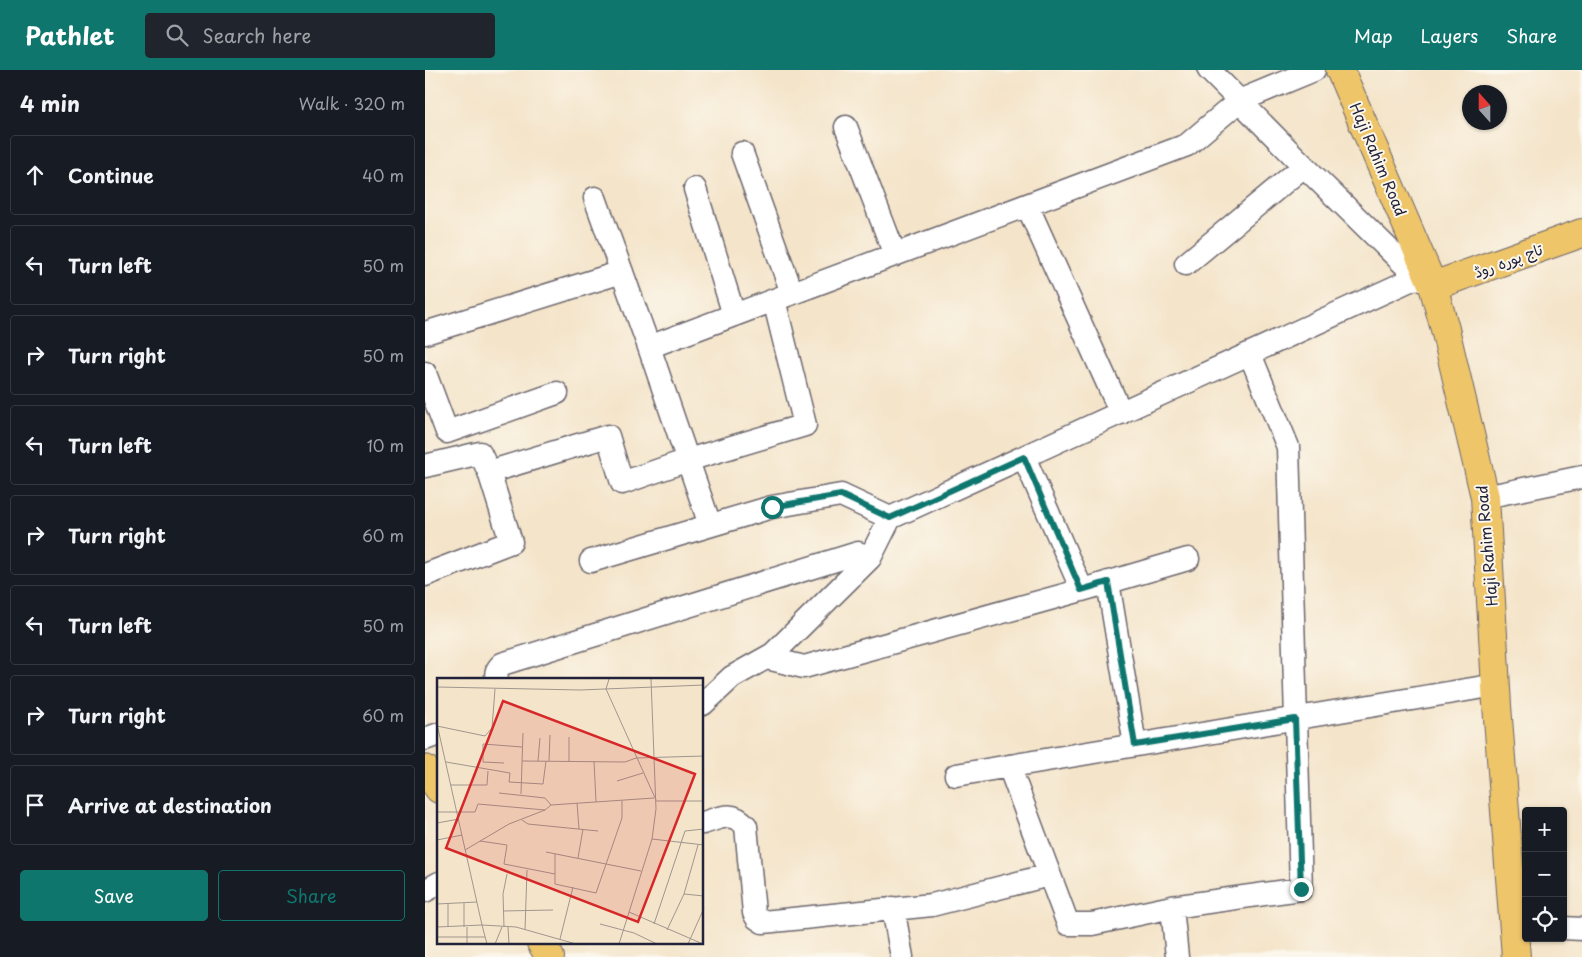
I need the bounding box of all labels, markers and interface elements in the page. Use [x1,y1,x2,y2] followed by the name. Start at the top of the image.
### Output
[145,13,495,58] search box
[25,17,115,53] text: Pathlet
[163,21,191,49] icon: search
[203,21,311,49] text: Search here
[1354,22,1393,49] text: Map
[1421,22,1478,49] text: Layers
[1506,22,1557,49] text: Share
[1462,85,1507,130] north arrow
[20,87,80,119] text: 4 min
[299,91,405,115] text: Walk · 320 m
[1345,99,1413,219] street label: Haji Rahim Road
[21,161,49,189] icon: ahead
[68,161,154,189] text: Continue
[362,163,404,187] text: 40 m
[1470,237,1546,283] street label: تاج پورہ روڈ
[21,251,49,279] icon: left
[68,251,152,279] text: Turn left
[363,253,404,277] text: 50 m
[21,341,49,369] icon: right
[68,341,166,369] text: Turn right
[363,343,404,367] text: 50 m
[21,431,49,459] icon: left
[68,431,152,459] text: Turn left
[367,433,404,457] text: 10 m
[1469,485,1503,607] street label: Haji Rahim Road
[761,496,784,519] route start
[21,521,49,549] icon: right
[68,521,166,549] text: Turn right
[362,523,404,547] text: 60 m
[21,611,49,639] icon: left
[68,611,152,639] text: Turn left
[363,613,404,637] text: 50 m
[437,678,704,944] inset map
[21,701,49,729] icon: right
[68,701,166,729] text: Turn right
[362,703,404,727] text: 60 m
[21,791,49,819] icon: arrive
[68,791,272,819] text: Arrive at destination
[1522,807,1567,942] map controls
[1522,807,1567,852] button: +
[1522,852,1567,897] button: −
[20,870,208,921] button: Save
[218,870,405,921] button: Share
[1290,878,1313,901] route end
[1522,897,1567,942] button: locate

